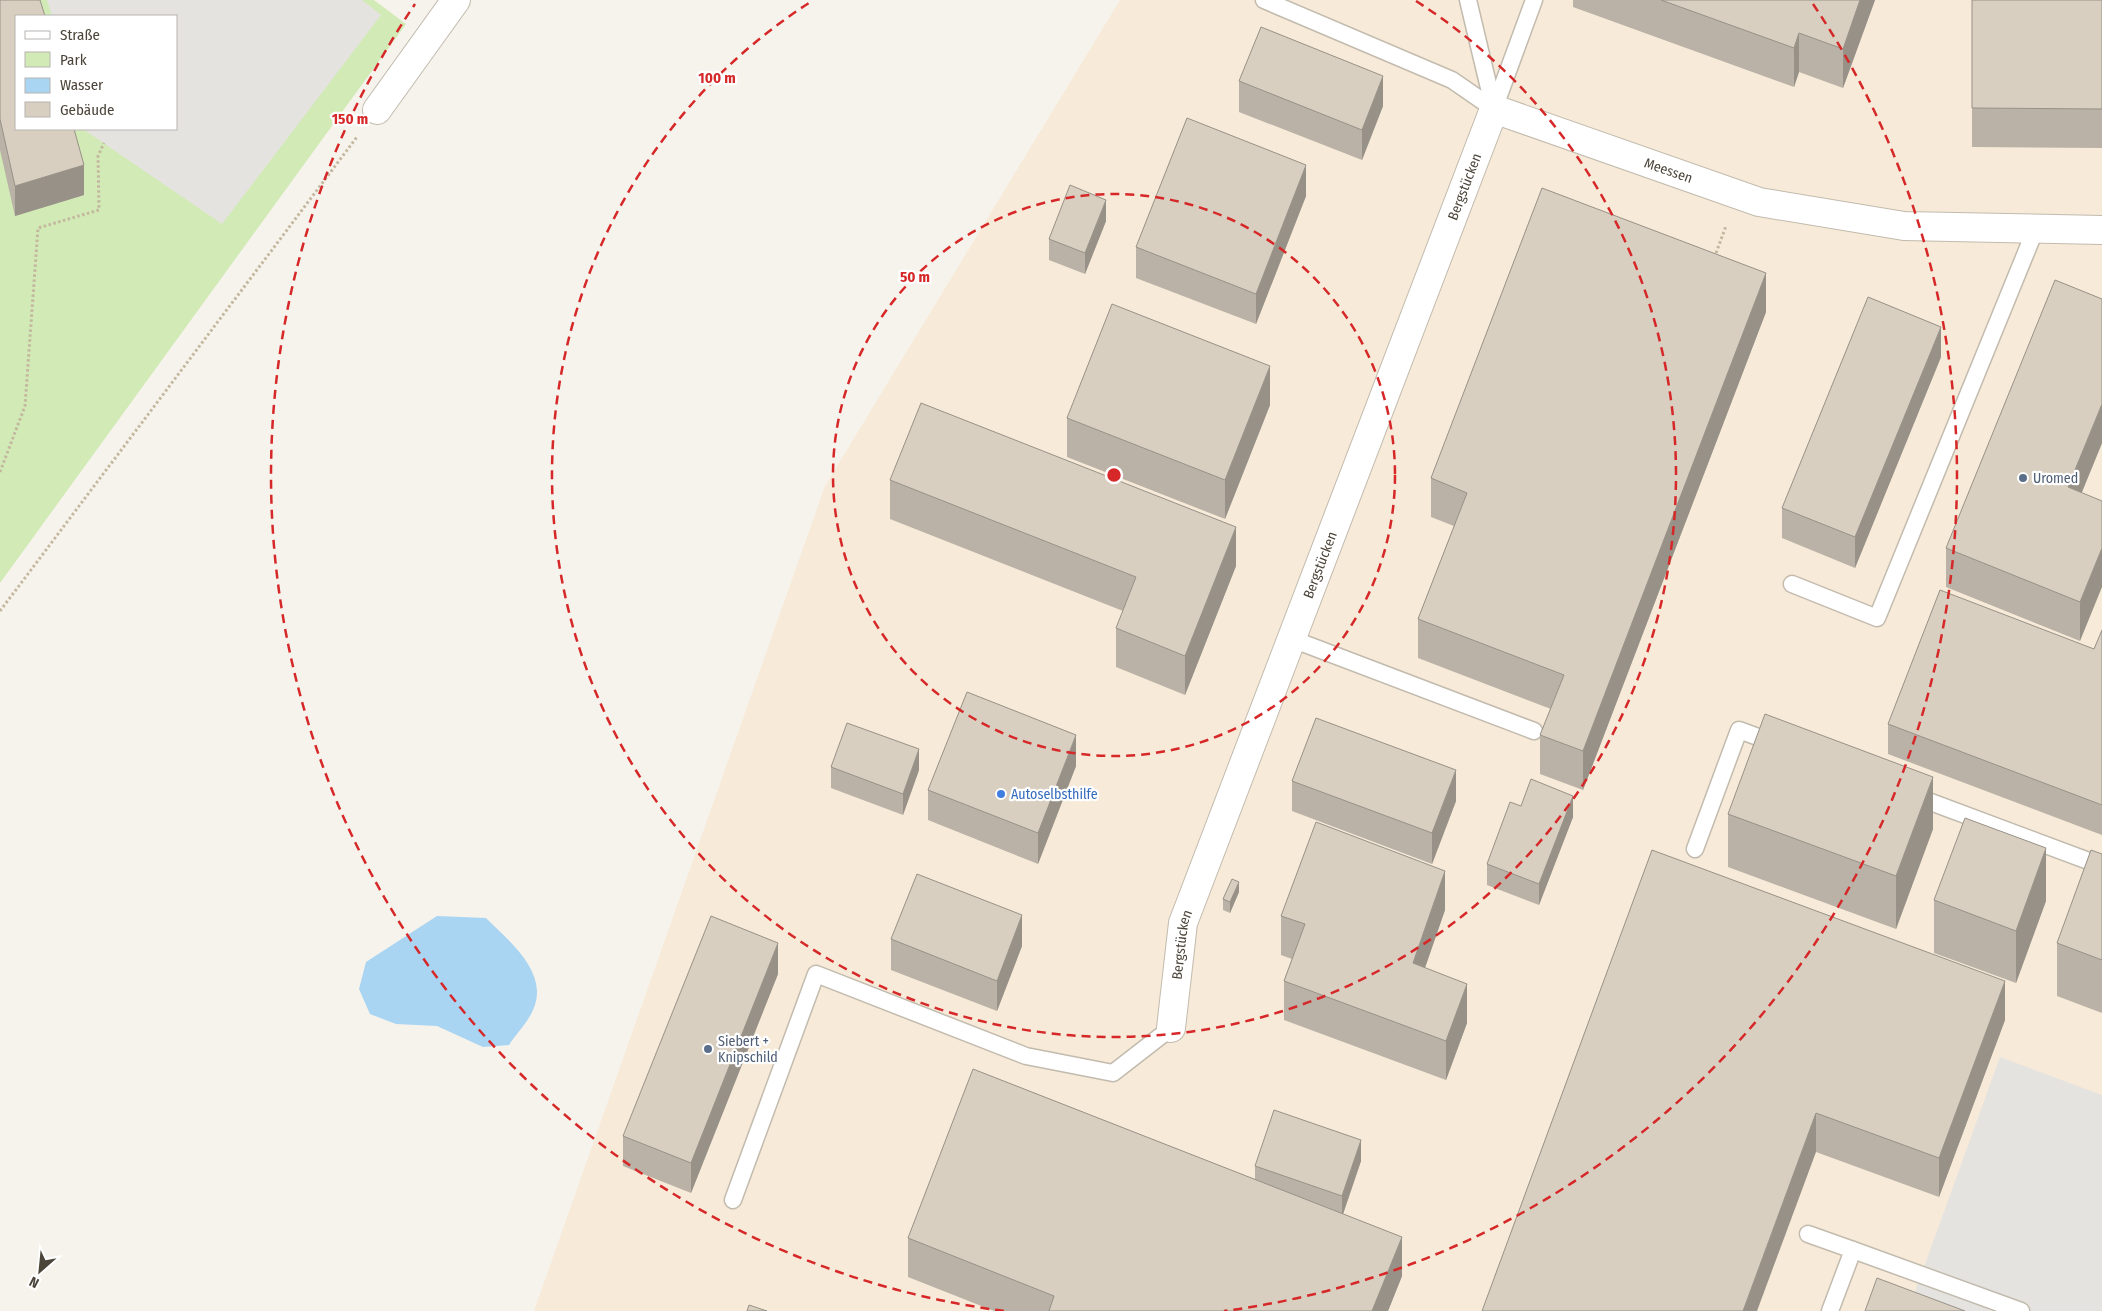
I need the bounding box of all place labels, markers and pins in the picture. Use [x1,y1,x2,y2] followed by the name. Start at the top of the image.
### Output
[1105,466,1123,484] centre of rings
[2033,470,2078,487] place label: Uromed
[2017,472,2029,484] marker: Uromed
[1011,786,1098,803] place label: Autoselbsthilfe
[995,788,1007,800] marker: Autoselbsthilfe
[718,1033,778,1066] place label: Siebert + Knipschild
[702,1043,714,1055] marker: Siebert + Knipschild

